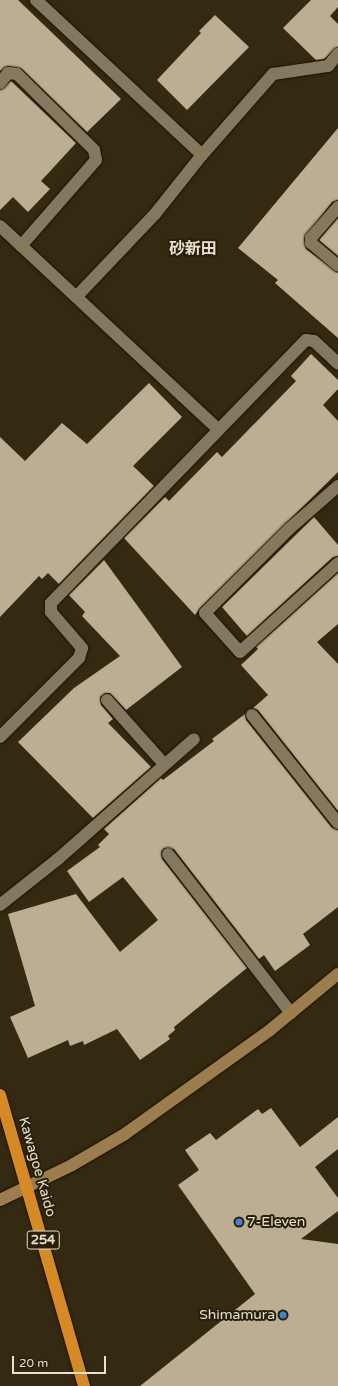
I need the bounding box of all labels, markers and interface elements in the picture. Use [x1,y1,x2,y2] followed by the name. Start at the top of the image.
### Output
[169,239,217,259] district label: 砂新田
[15,1115,59,1219] street label: Kawagoe Kaido
[247,1214,305,1230] place label: 7-Eleven
[234,1217,244,1227] marker: 7-Eleven
[26,1229,60,1251] road number: 254
[199,1307,275,1323] place label: Shimamura
[278,1310,288,1320] marker: Shimamura
[14,1348,108,1374] scale bar
[19,1356,48,1370] text: 20 m

